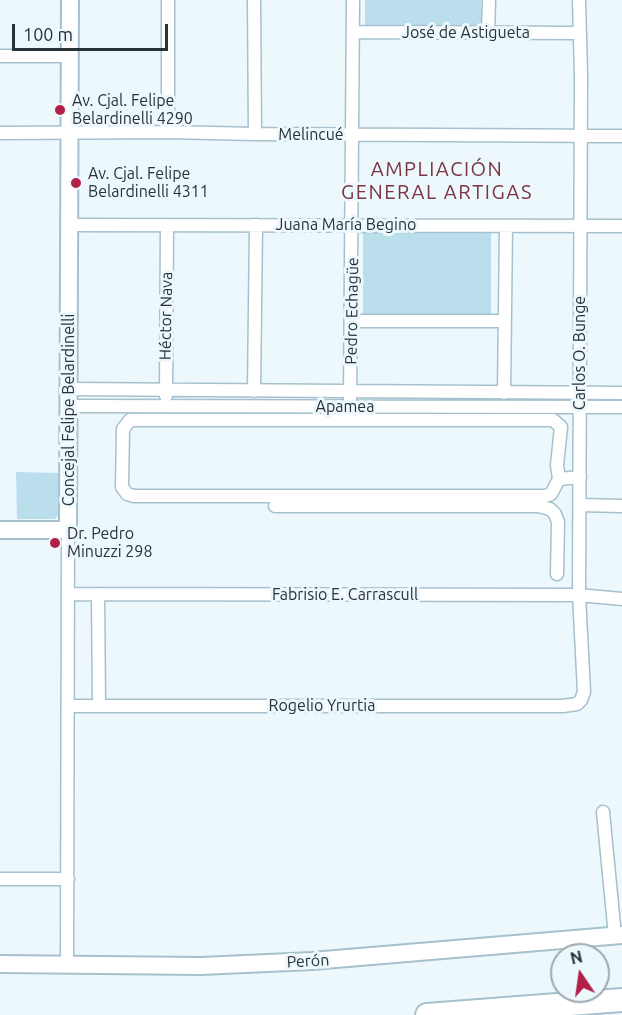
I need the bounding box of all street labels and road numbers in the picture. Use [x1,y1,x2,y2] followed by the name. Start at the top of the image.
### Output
[402,23,530,43] street label: José de Astigueta
[278,125,344,145] street label: Melincué
[276,215,416,235] street label: Juana María Begino
[341,257,363,365] street label: Pedro Echagüe
[156,272,176,360] street label: Héctor Nava
[570,296,590,410] street label: Carlos O. Bunge
[59,314,79,506] street label: Concejal Felipe Belardinelli
[316,397,374,417] street label: Apamea
[272,585,418,605] street label: Fabrisio E. Carrascull
[269,696,375,716] street label: Rogelio Yrurtia
[286,950,330,972] street label: Perón

